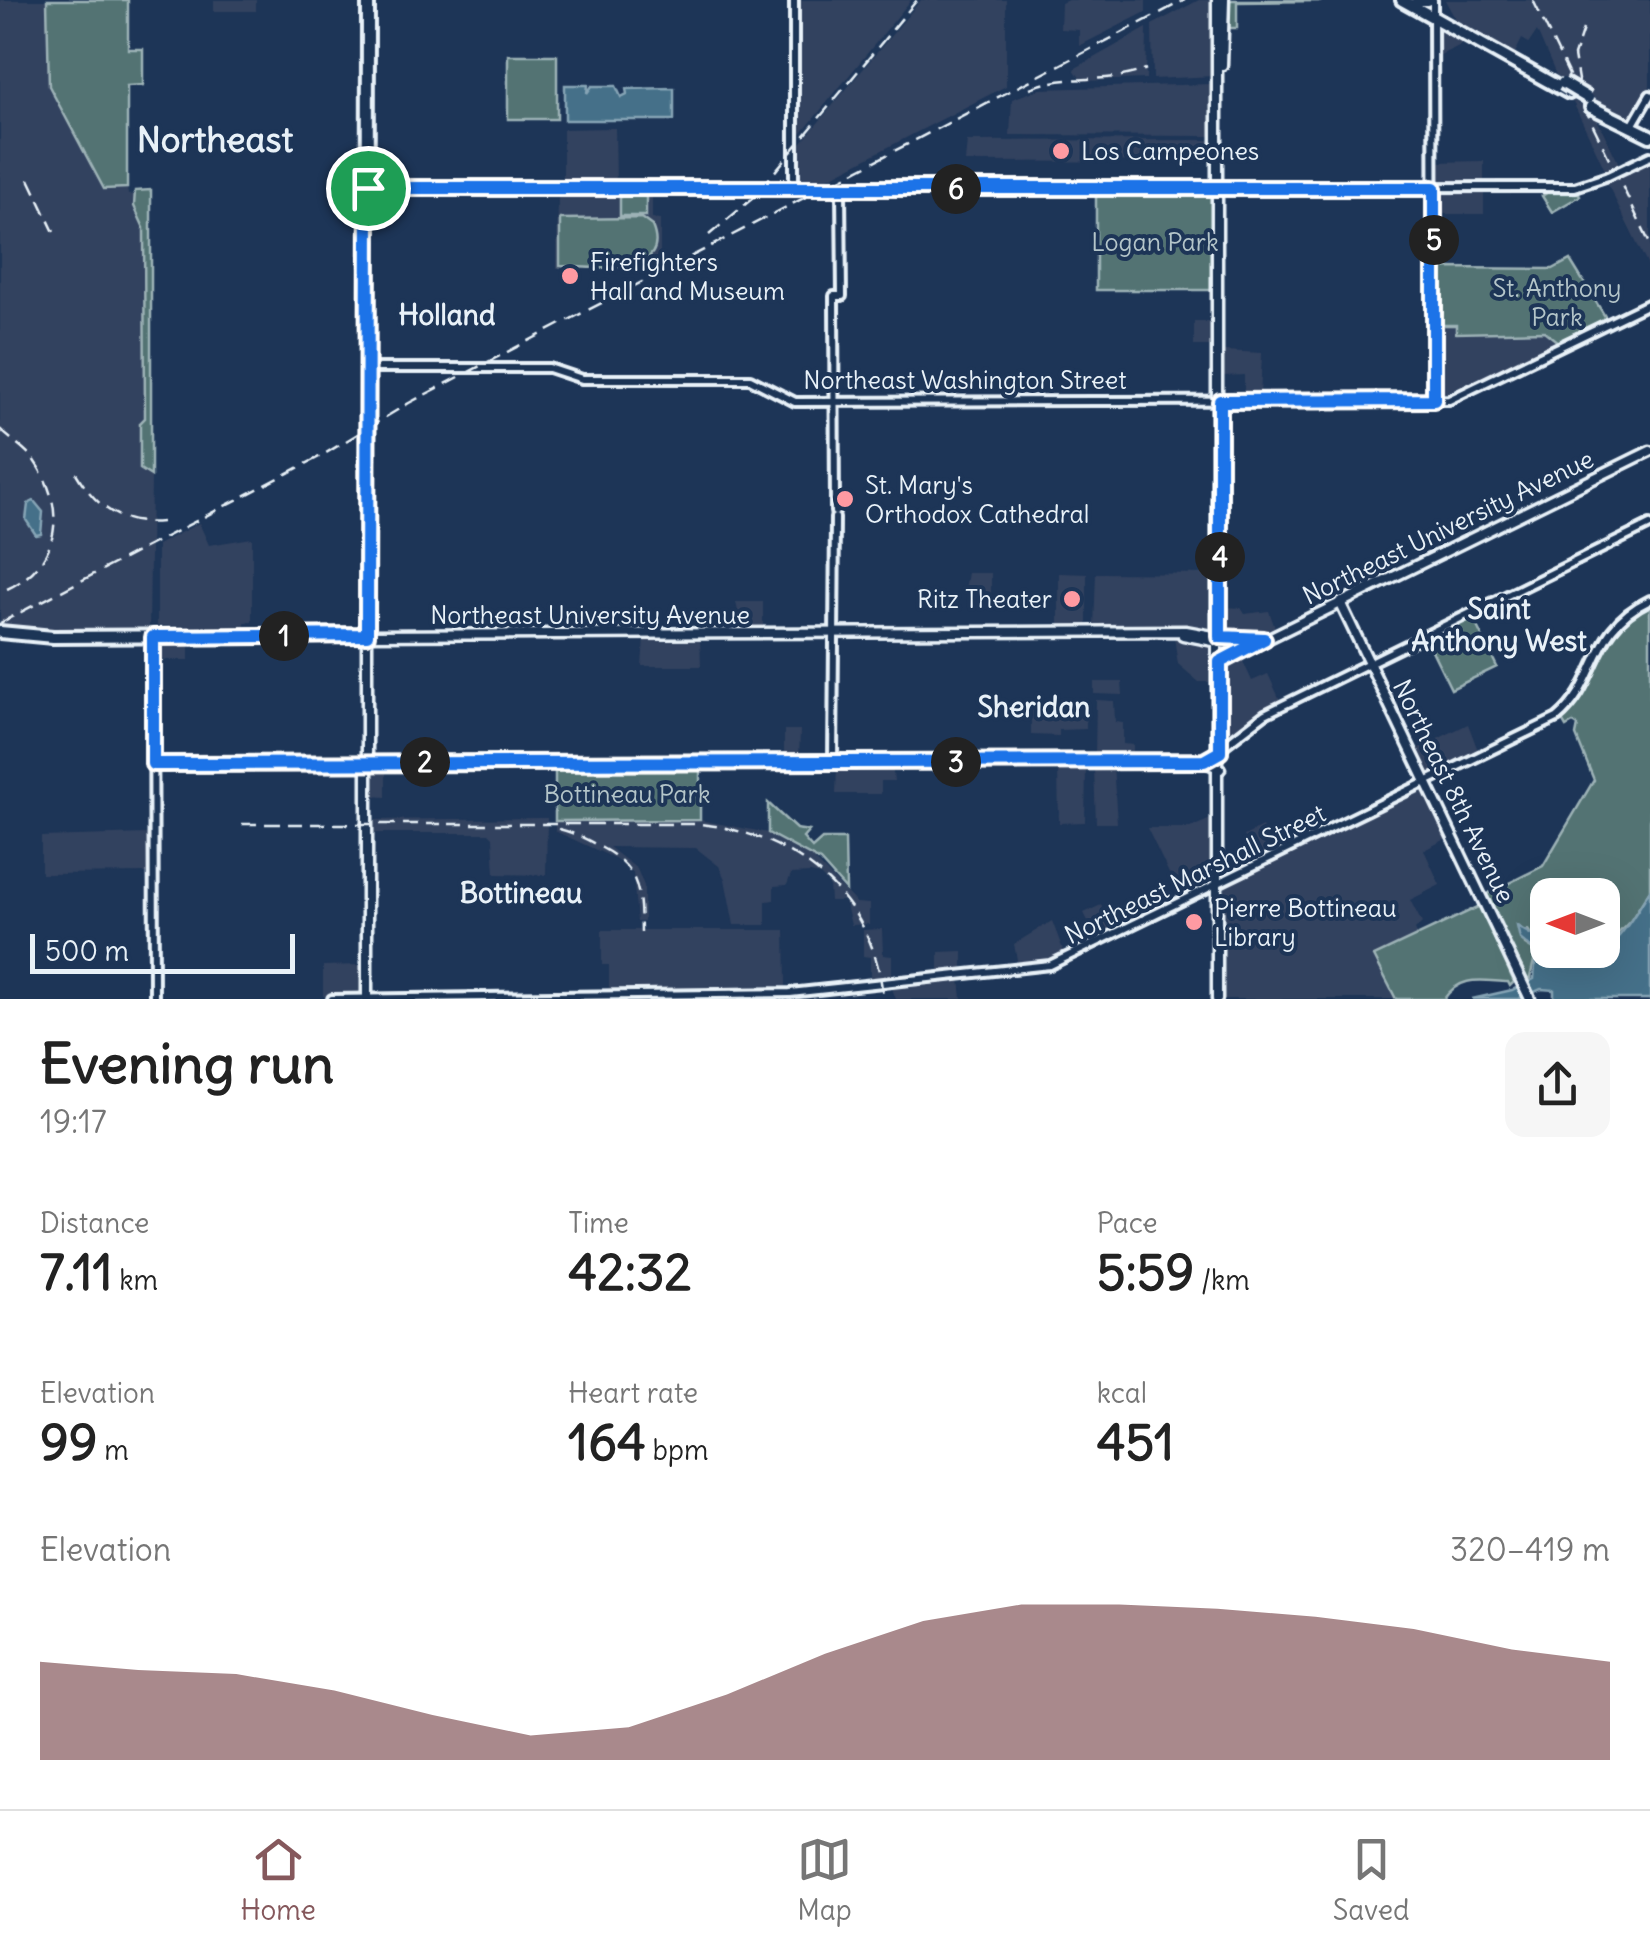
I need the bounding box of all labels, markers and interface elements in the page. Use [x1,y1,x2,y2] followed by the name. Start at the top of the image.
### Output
[137,117,293,161] district label: Northeast
[1081,135,1259,167] place label: Los Campeones
[1050,140,1072,162] marker: Los Campeones
[326,146,411,231] pin
[341,161,396,216] icon: arrive
[931,164,981,214] pin: 6
[948,171,964,207] text: 6
[1409,215,1459,265] pin: 5
[1426,222,1442,258] text: 5
[1091,226,1219,258] park label: Logan Park
[590,246,785,307] place label: Firefighters Hall and Museum
[559,265,581,287] marker: Firefighters Hall and Museum
[1493,272,1621,333] park label: St. Anthony Park
[398,297,496,333] district label: Holland
[803,364,1127,396] street label: Northeast Washington Street
[1297,443,1599,611] street label: Northeast University Avenue
[865,469,1089,530] place label: St. Mary's Orthodox Cathedral
[834,488,856,510] marker: St. Mary's Orthodox Cathedral
[1195,532,1245,582] pin: 4
[1212,539,1228,575] text: 4
[917,583,1052,615] place label: Ritz Theater
[1061,588,1083,610] marker: Ritz Theater
[1411,591,1587,659] district label: Saint Anthony West
[430,599,750,631] street label: Northeast University Avenue
[259,611,309,661] pin: 1
[278,618,290,654] text: 1
[1386,674,1522,908] street label: Northeast 8th Avenue
[977,689,1091,725] district label: Sheridan
[400,737,450,787] pin: 2
[931,737,981,787] pin: 3
[417,744,433,780] text: 2
[948,744,964,780] text: 3
[543,778,711,810] park label: Bottineau Park
[1059,797,1331,951] street label: Northeast Marshall Street
[460,875,582,911] district label: Bottineau
[1530,878,1620,968] north arrow
[1530,878,1620,968] map controls
[1214,892,1397,953] place label: Pierre Bottineau Library
[1183,911,1205,933] marker: Pierre Bottineau Library
[30,929,295,974] scale bar
[45,933,129,969] text: 500 m
[40,1029,334,1098] text: Evening run
[1505,1032,1610,1137] button: share
[40,1101,107,1142] text: 19:17
[40,1205,149,1241] text: Distance
[568,1205,629,1241] text: Time
[1097,1205,1158,1241] text: Pace
[40,1241,113,1304] text: 7.11
[568,1241,692,1304] text: 42:32
[1097,1241,1194,1304] text: 5:59
[113,1262,158,1298] text: km
[1194,1262,1250,1298] text: /km
[40,1375,155,1411] text: Elevation
[568,1375,698,1411] text: Heart rate
[1097,1375,1147,1411] text: kcal
[40,1411,98,1474] text: 99
[568,1411,646,1474] text: 164
[1097,1411,1174,1474] text: 451
[98,1432,129,1468] text: m
[646,1432,709,1468] text: bpm
[40,1529,171,1570] text: Elevation
[1450,1529,1610,1570] text: 320–419 m
[240,1832,316,1928] tab: Home
[797,1832,852,1928] tab: Map
[1333,1832,1410,1928] tab: Saved

